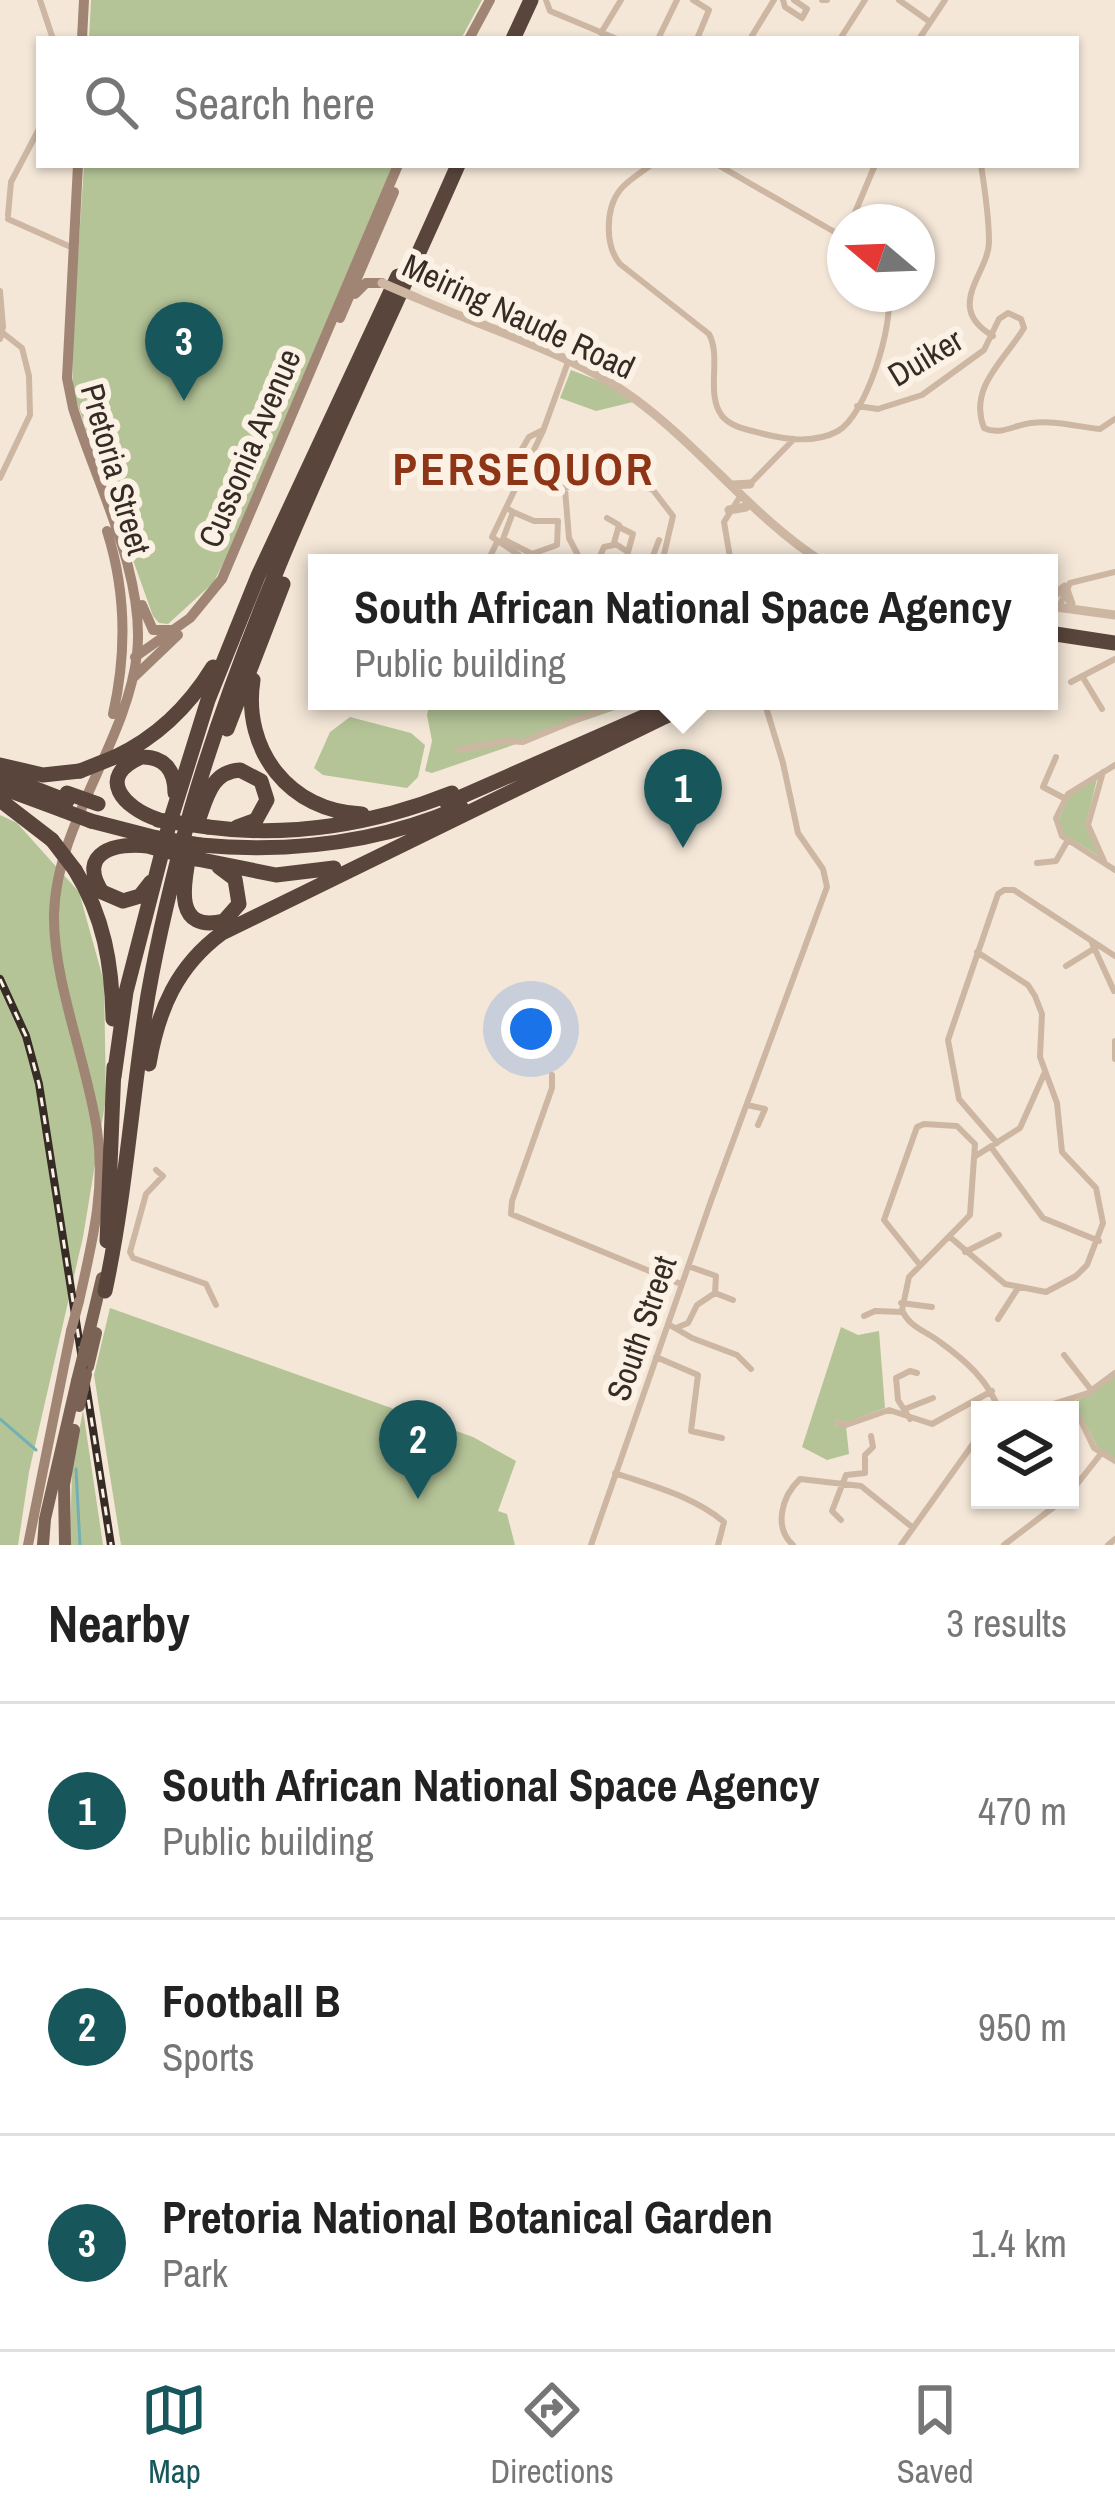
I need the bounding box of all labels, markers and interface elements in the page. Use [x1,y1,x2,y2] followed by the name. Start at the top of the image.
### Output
[36,36,1079,168] search box
[78,69,144,135] icon: search
[174,72,375,133] text: Search here
[827,204,935,312] north arrow
[396,243,642,389] street label: Meiring Naude Road
[145,302,223,401] pin: 3
[880,318,970,396] street label: Duiker
[187,342,311,554] street label: Cussonia Avenue
[71,378,161,560] street label: Pretoria Street
[393,438,655,499] district label: PERSEQUOR
[308,554,1058,710] popup
[354,576,1012,637] text: South African National Space Agency
[354,637,566,689] text: Public building
[644,749,722,848] pin: 1
[501,999,561,1059] your location
[596,1250,686,1406] street label: South Street
[379,1400,457,1499] pin: 2
[971,1401,1079,1509] map controls
[971,1401,1079,1509] button: layers
[48,1589,190,1658] text: Nearby
[946,1597,1067,1649] text: 3 results
[162,1754,820,1815] text: South African National Space Agency
[78,1785,96,1837] text: 1
[978,1785,1067,1837] text: 470 m
[162,1815,374,1867] text: Public building
[162,1970,341,2031] text: Football B
[78,2001,96,2053] text: 2
[978,2001,1067,2053] text: 950 m
[162,2031,254,2083] text: Sports
[162,2186,773,2247] text: Pretoria National Botanical Garden
[78,2217,96,2269] text: 3
[971,2217,1067,2269] text: 1.4 km
[162,2247,228,2299] text: Park
[141,2377,207,2493] tab: Map
[490,2377,614,2493] tab: Directions
[897,2377,973,2493] tab: Saved

